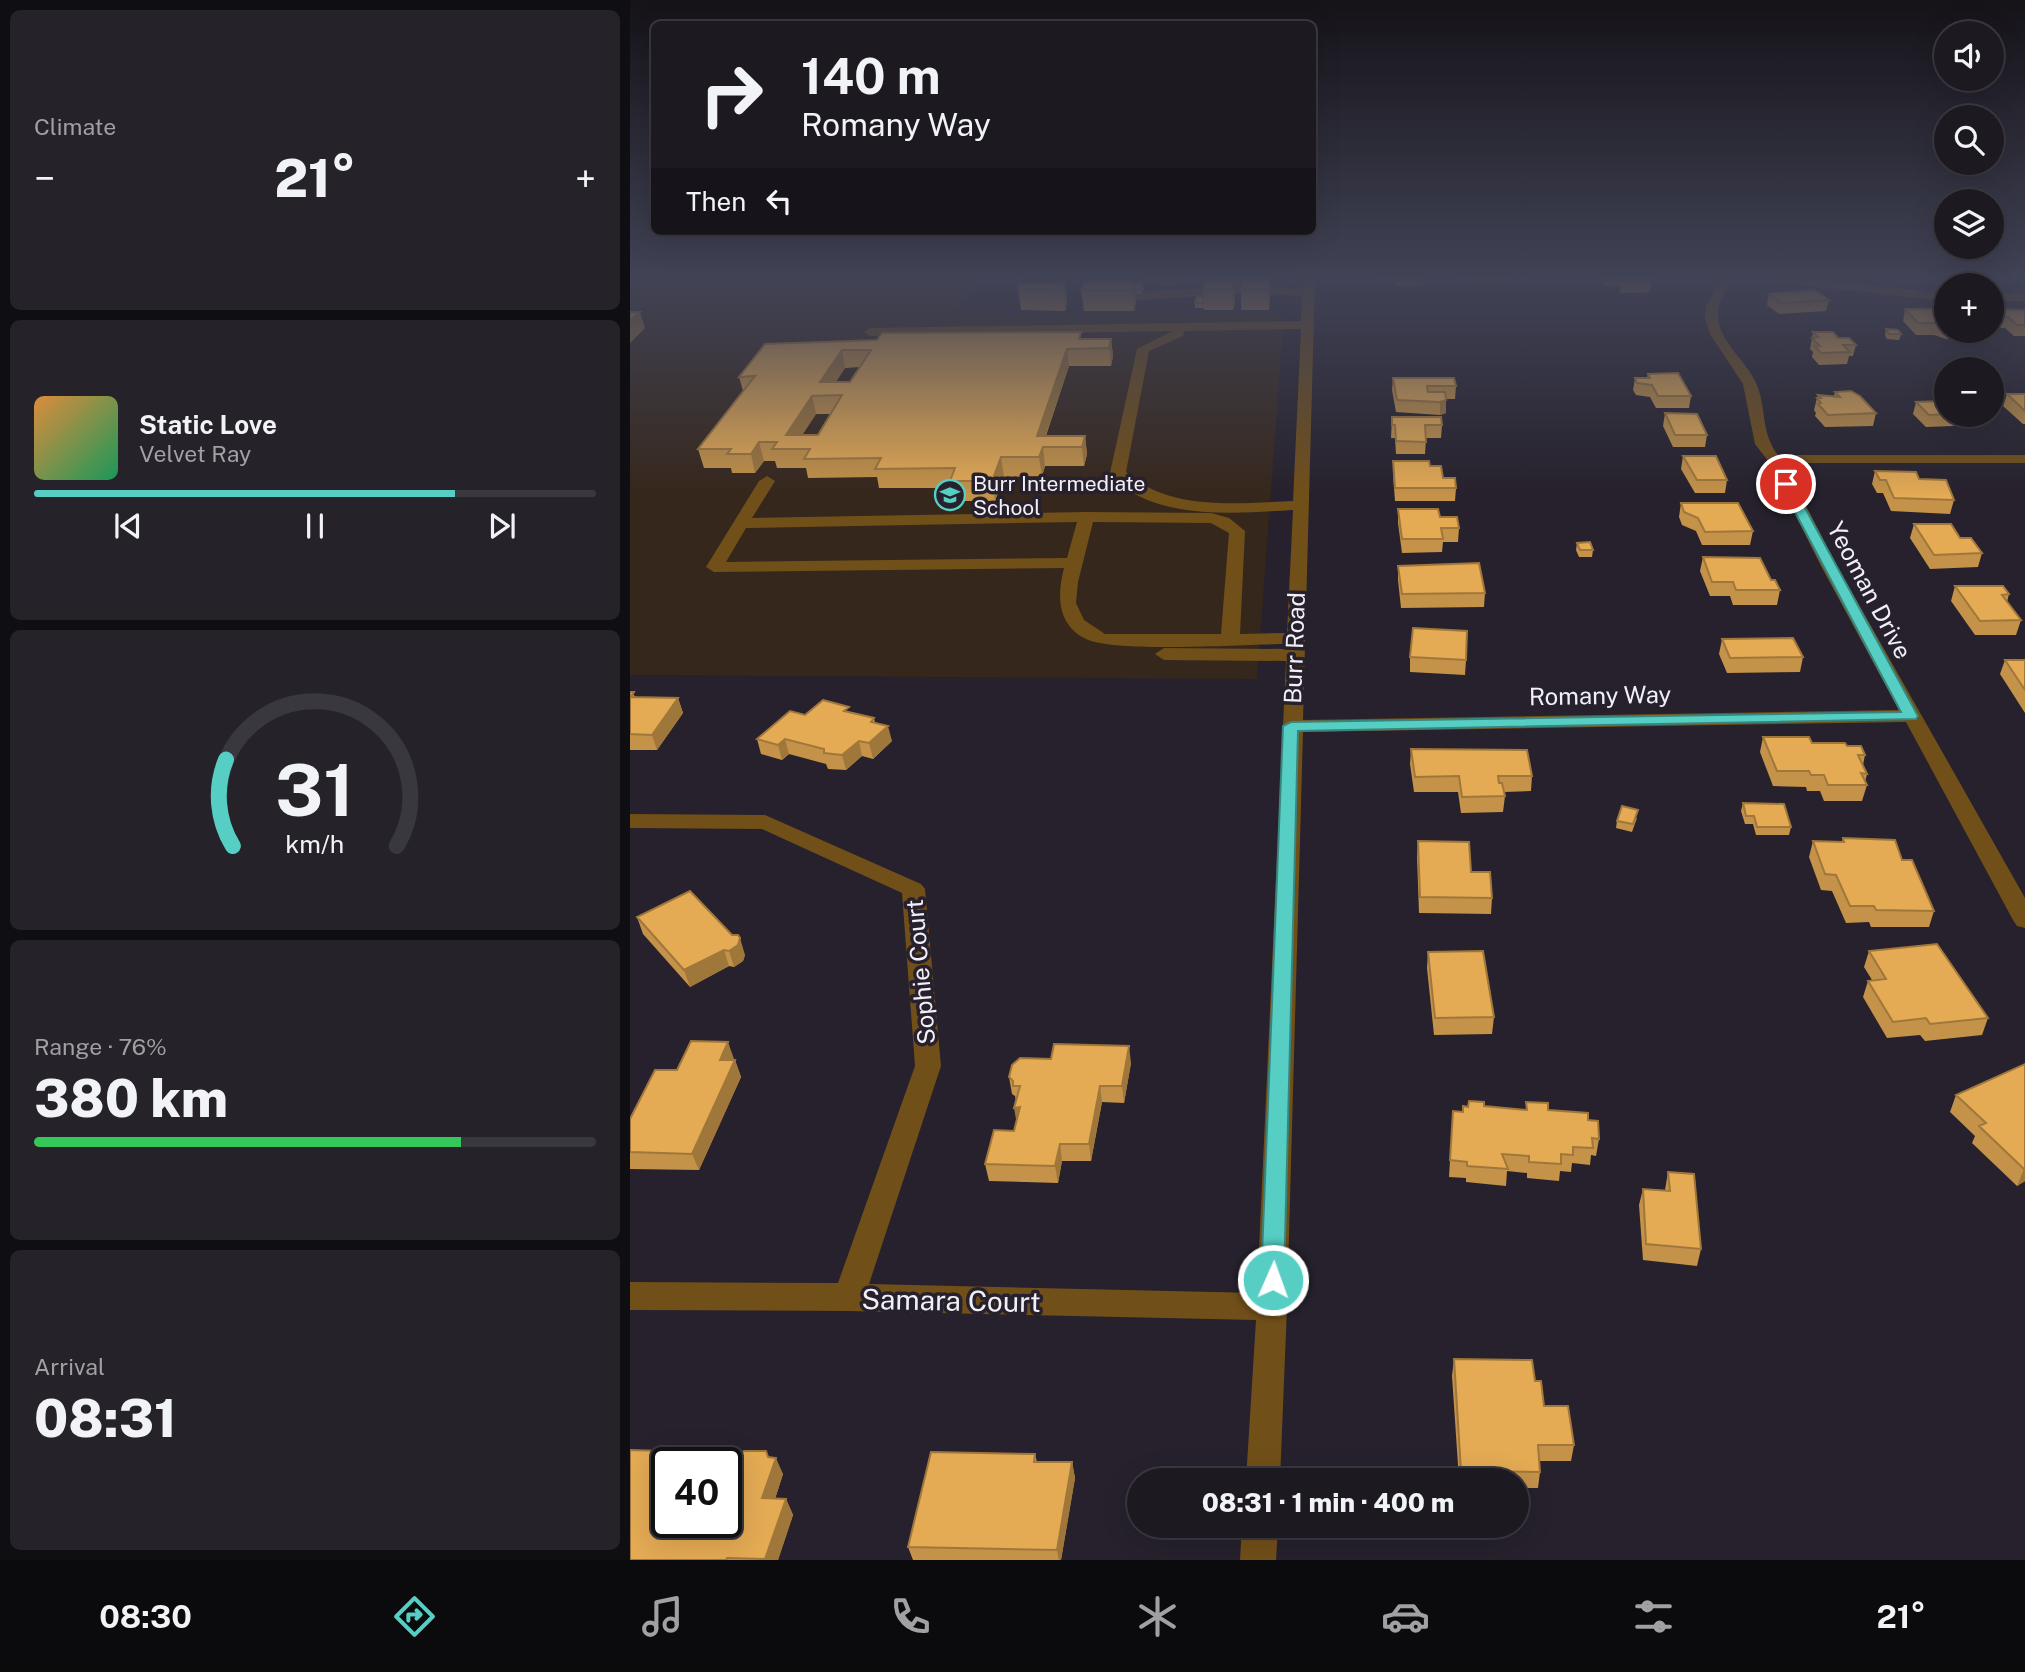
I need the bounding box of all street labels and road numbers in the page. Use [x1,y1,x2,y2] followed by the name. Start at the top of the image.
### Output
[1822,517,1918,663] street label: Yeoman Drive
[1278,592,1310,704] street label: Burr Road
[1529,680,1672,710] street label: Romany Way
[900,898,940,1046] street label: Sophie Court
[861,1282,1041,1318] street label: Samara Court

